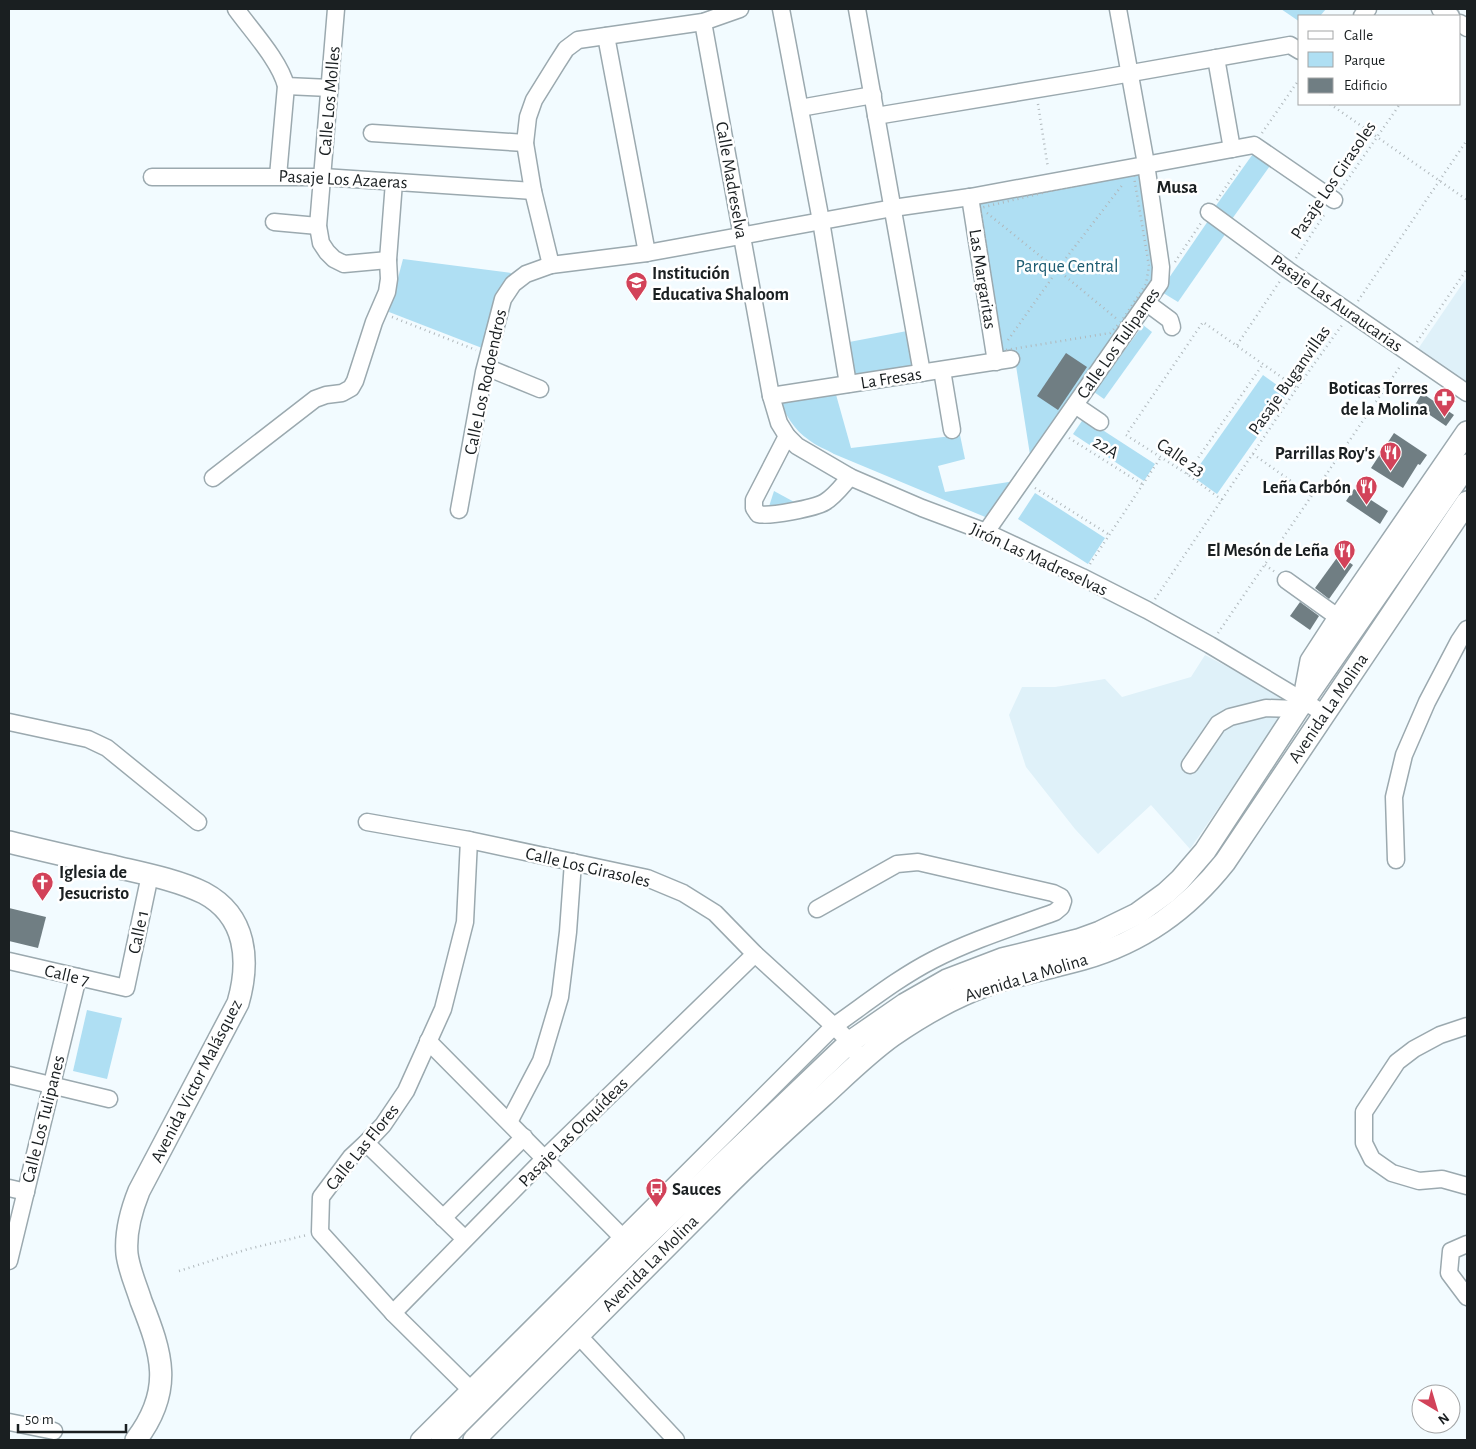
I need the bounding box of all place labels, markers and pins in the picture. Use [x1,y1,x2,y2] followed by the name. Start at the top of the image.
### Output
[652,265,789,304] place label: Institución Educativa Shaloom
[624,271,648,302] school or university icon: Institución Educativa Shaloom
[1328,380,1428,419] place label: Boticas Torres de la Molina
[1432,386,1456,417] pharmacy icon: Boticas Torres de la Molina
[1379,441,1403,472] restaurant icon: Parrillas Roy's
[1275,445,1375,463] place label: Parrillas Roy's
[1355,475,1379,506] restaurant icon: Leña Carbón
[1262,479,1351,497] place label: Leña Carbón
[1333,538,1357,569] restaurant icon: El Mesón de Leña
[1207,542,1329,560] place label: El Mesón de Leña
[59,864,129,903] place label: Iglesia de Jesucristo
[31,870,55,901] church icon: Iglesia de Jesucristo
[644,1177,668,1208] bus stop icon: Sauces
[672,1181,721,1199] place label: Sauces

